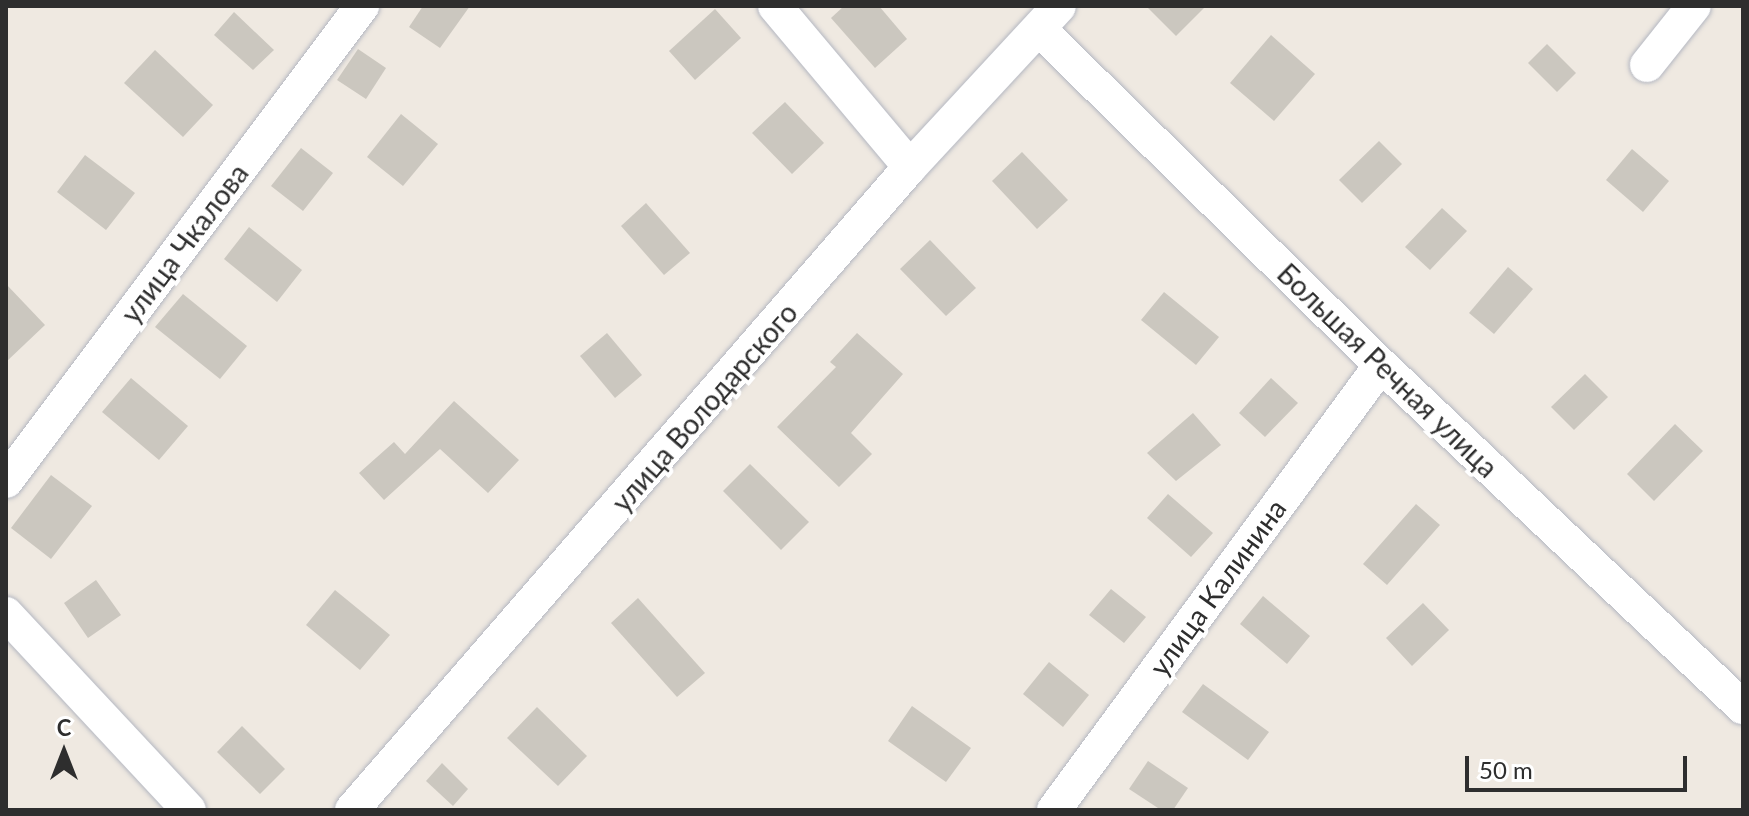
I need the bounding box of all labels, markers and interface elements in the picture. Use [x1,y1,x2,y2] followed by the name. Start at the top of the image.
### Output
[113,157,255,329] street label: улица Чкалова
[1271,256,1505,484] street label: Большая Речная улица
[604,296,804,518] street label: улица Володарского
[1142,492,1292,682] street label: улица Калинина
[24,712,104,792] north arrow
[57,714,71,741] text: С
[1469,740,1691,790] scale bar
[1479,755,1533,784] text: 50 m

